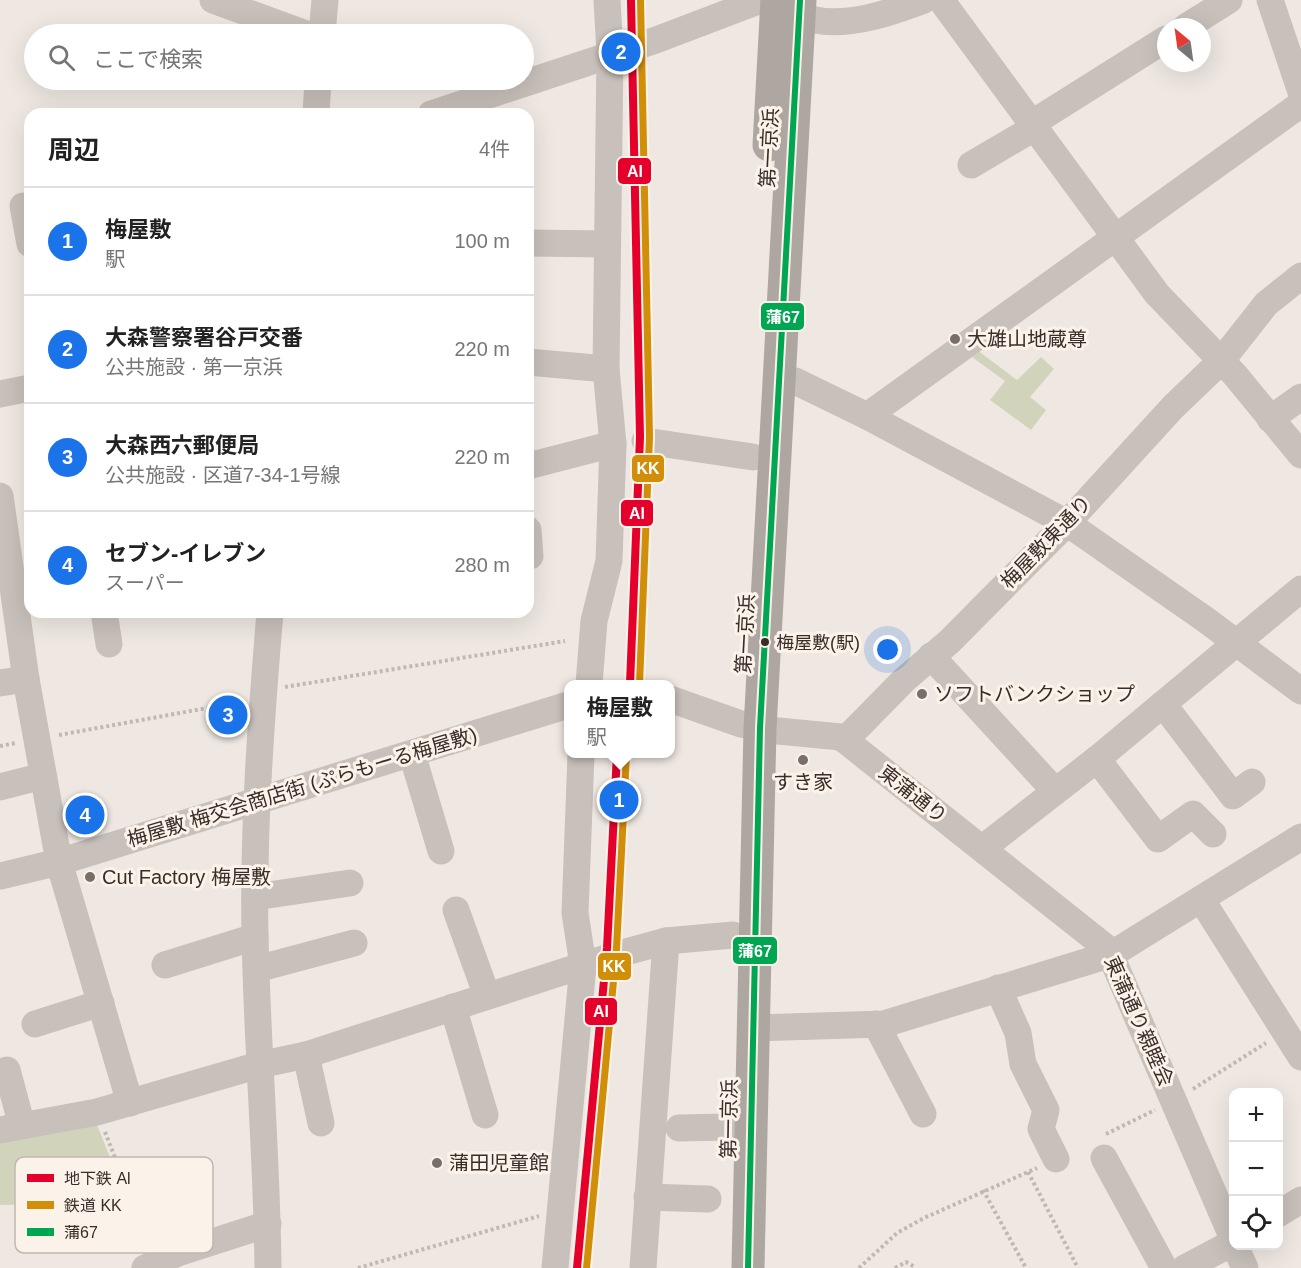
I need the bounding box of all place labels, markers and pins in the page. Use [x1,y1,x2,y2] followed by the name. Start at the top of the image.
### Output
[602,29,640,74] pin: 2
[967,328,1087,350] place label: 大雄山地蔵尊
[948,332,962,346] marker: 大雄山地蔵尊
[776,633,860,653] place label: 梅屋敷(駅)
[759,636,771,648] marker: 梅屋敷(駅)
[934,683,1135,705] place label: ソフトバンクショップ
[915,687,929,701] marker: ソフトバンクショップ
[208,692,248,738] pin: 3
[796,753,810,767] marker: すき家
[773,771,833,793] place label: すき家
[600,778,638,822] pin: 1
[66,792,104,838] pin: 4
[102,866,271,888] place label: Cut Factory 梅屋敷
[83,870,97,884] marker: Cut Factory 梅屋敷
[449,1152,549,1174] place label: 蒲田児童館
[430,1156,444,1170] marker: 蒲田児童館

